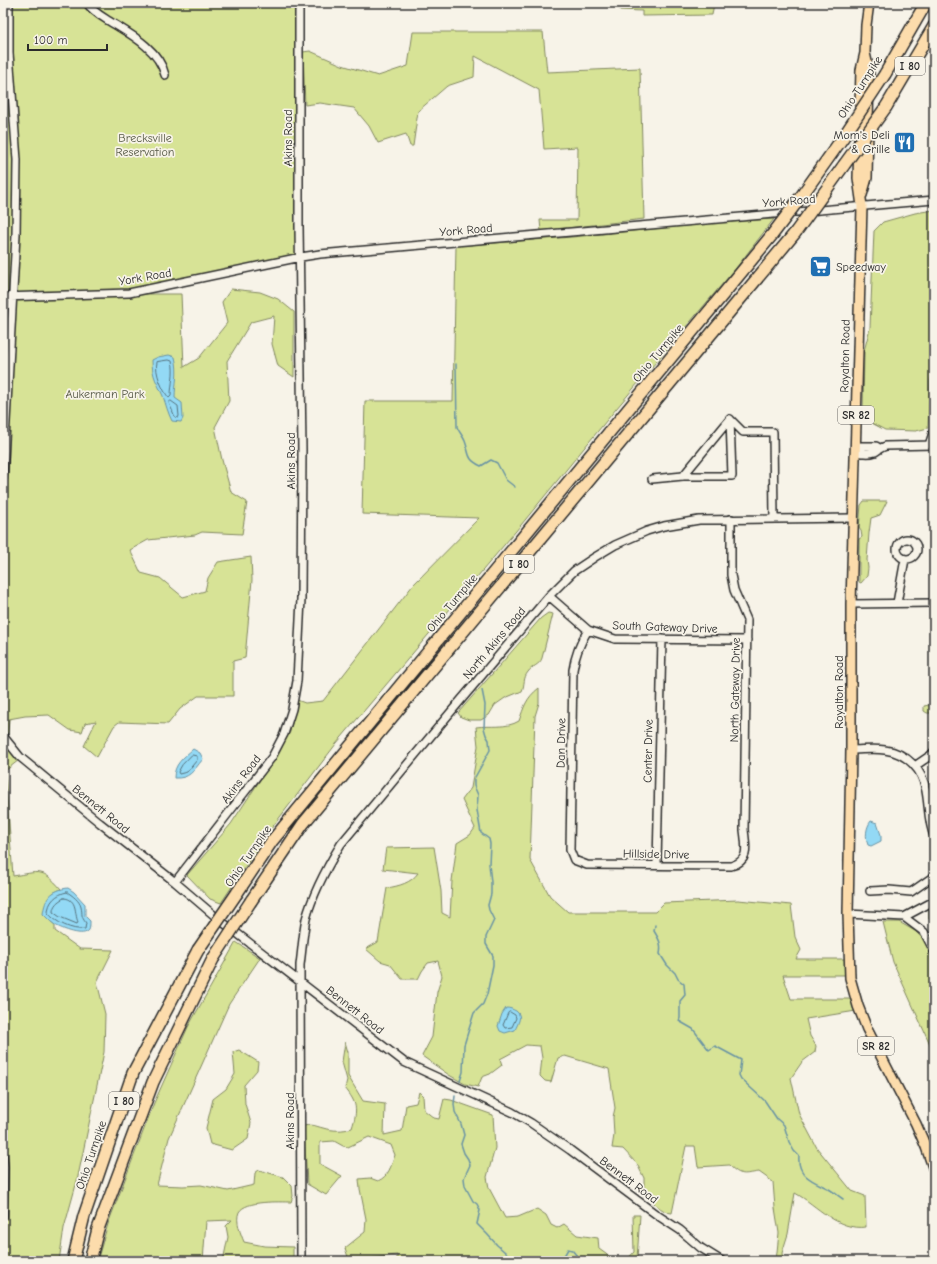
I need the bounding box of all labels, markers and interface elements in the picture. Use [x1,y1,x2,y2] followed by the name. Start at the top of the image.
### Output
[28,26,107,52] scale bar
[34,33,67,47] text: 100 m
[835,53,885,121] street label: Ohio Turnpike
[895,57,925,75] road number: I 80
[281,109,295,167] street label: Akins Road
[833,128,890,156] place label: Mom's Deli & Grille
[892,129,918,155] restaurant icon: Mom's Deli & Grille
[116,131,174,159] park label: Brecksville Reservation
[762,192,816,210] street label: York Road
[439,221,493,239] street label: York Road
[808,254,834,280] supermarket icon: Speedway
[836,260,887,274] place label: Speedway
[118,265,172,289] street label: York Road
[837,319,853,393] street label: Royalton Road
[630,321,686,385] street label: Ohio Turnpike
[65,387,145,401] park label: Aukerman Park
[838,406,874,424] road number: SR 82
[284,432,298,490] street label: Akins Road
[504,555,534,573] road number: I 80
[424,571,480,635] street label: Ohio Turnpike
[460,604,528,682] street label: North Akins Road
[612,618,718,636] street label: South Gateway Drive
[727,637,743,743] street label: North Gateway Drive
[832,655,846,729] street label: Royalton Road
[554,718,568,768] street label: Dan Drive
[640,719,656,783] street label: Center Drive
[218,752,264,806] street label: Akins Road
[70,782,132,836] street label: Bennett Road
[222,823,274,889] street label: Ohio Turnpike
[623,846,689,862] street label: Hillside Drive
[323,983,387,1037] street label: Bennett Road
[858,1037,894,1055] road number: SR 82
[109,1092,139,1110] road number: I 80
[283,1092,297,1150] street label: Akins Road
[73,1119,109,1191] street label: Ohio Turnpike
[597,1153,661,1207] street label: Bennett Road

